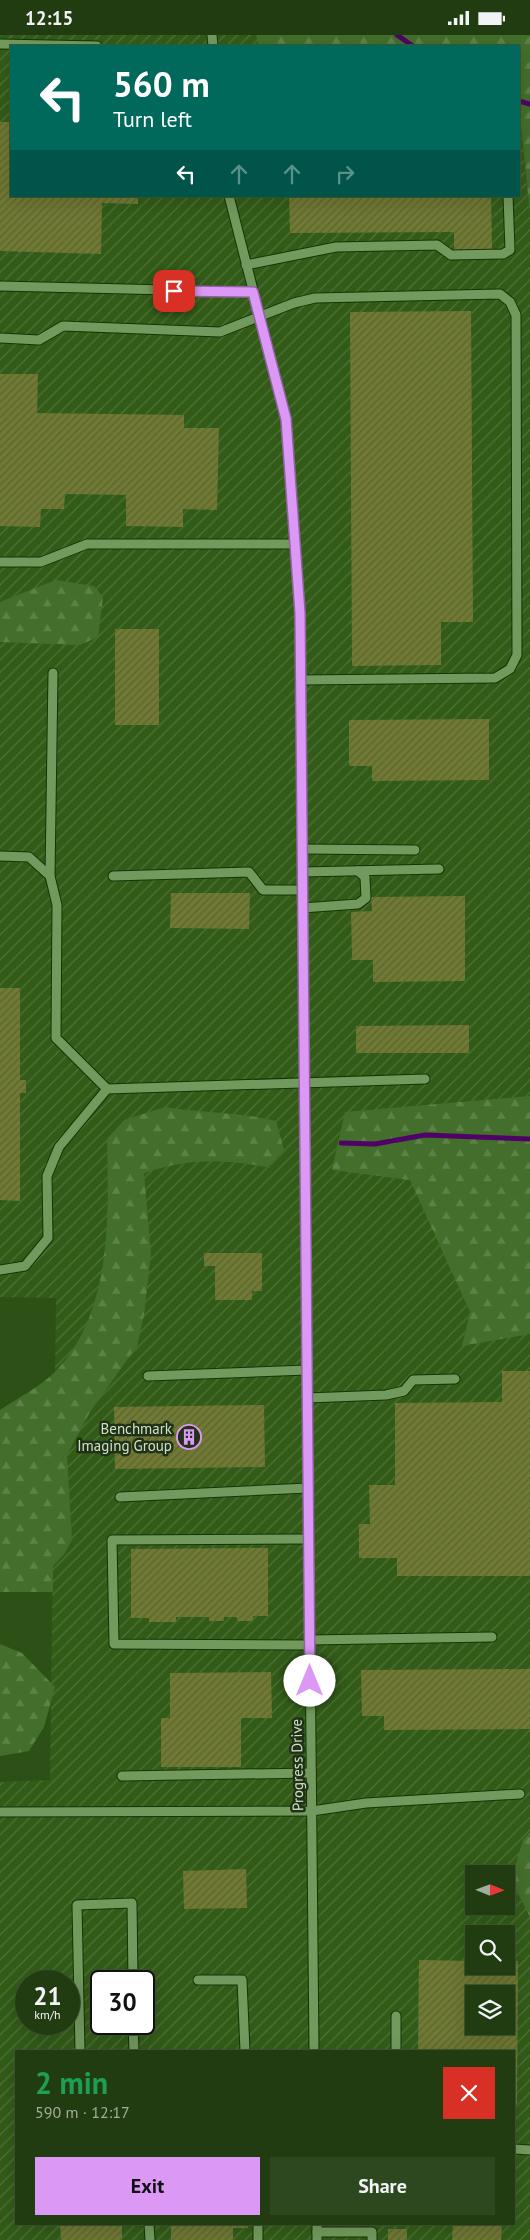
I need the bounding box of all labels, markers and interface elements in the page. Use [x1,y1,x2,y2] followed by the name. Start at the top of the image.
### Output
[25,6,73,30] text: 12:15
[113,61,210,107] text: 560 m
[30,65,95,130] icon: left
[113,105,192,133] text: Turn left
[172,160,200,188] icon: left
[225,160,253,188] icon: ahead
[278,160,306,188] icon: ahead
[331,160,359,188] icon: right
[153,270,195,312] pin
[160,277,188,305] icon: arrive
[77,1419,173,1455] place label: Benchmark Imaging Group
[176,1424,202,1450] building icon: Benchmark Imaging Group
[283,1654,335,1706] position arrow
[287,1719,307,1811] street label: Progress Drive
[465,1865,515,1915] north arrow
[465,1865,515,2035] map controls
[465,1925,515,1975] button: search
[90,1970,155,2035] speed limit sign: 30
[33,1980,62,2012] text: 21
[465,1985,515,2035] button: layers
[34,2007,61,2022] text: km/h
[35,2063,108,2102] text: 2 min
[443,2067,495,2119] button: close
[35,2102,130,2122] text: 590 m · 12:17
[35,2157,260,2215] button: Exit
[270,2157,495,2215] button: Share

